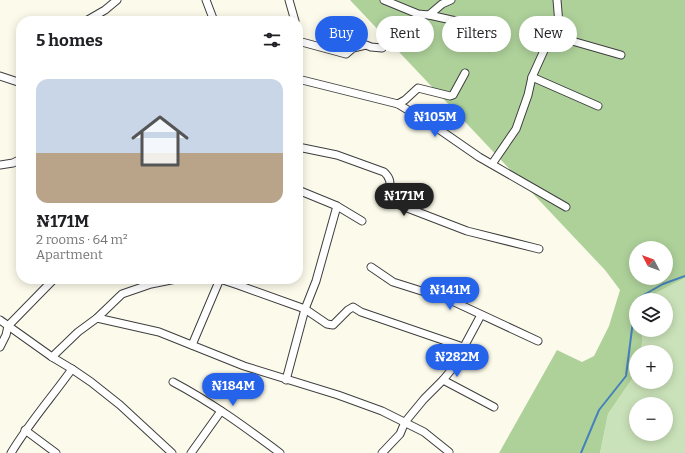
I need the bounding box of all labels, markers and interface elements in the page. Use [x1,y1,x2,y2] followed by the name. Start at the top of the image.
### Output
[315,16,368,52] chip: Buy
[376,16,434,52] chip: Rent
[442,16,511,52] chip: Filters
[519,16,577,52] chip: New
[261,29,283,51] icon: filters
[36,30,103,51] text: 5 homes
[407,104,463,138] pin: ₦105M
[124,105,196,177] icon: home
[413,109,457,124] text: ₦105M
[376,183,432,217] pin: ₦171M
[384,188,424,203] text: ₦171M
[36,211,89,232] text: ₦171M
[36,232,128,247] text: 2 rooms · 64 m²
[629,241,673,285] north arrow
[629,241,673,441] map controls
[36,247,103,262] text: Apartment
[422,277,478,311] pin: ₦141M
[429,282,471,297] text: ₦141M
[629,293,673,337] button: layers
[429,344,485,378] pin: ₦282M
[629,345,673,389] button: +
[435,349,479,364] text: ₦282M
[205,373,261,407] pin: ₦184M
[211,378,255,393] text: ₦184M
[629,397,673,441] button: −

